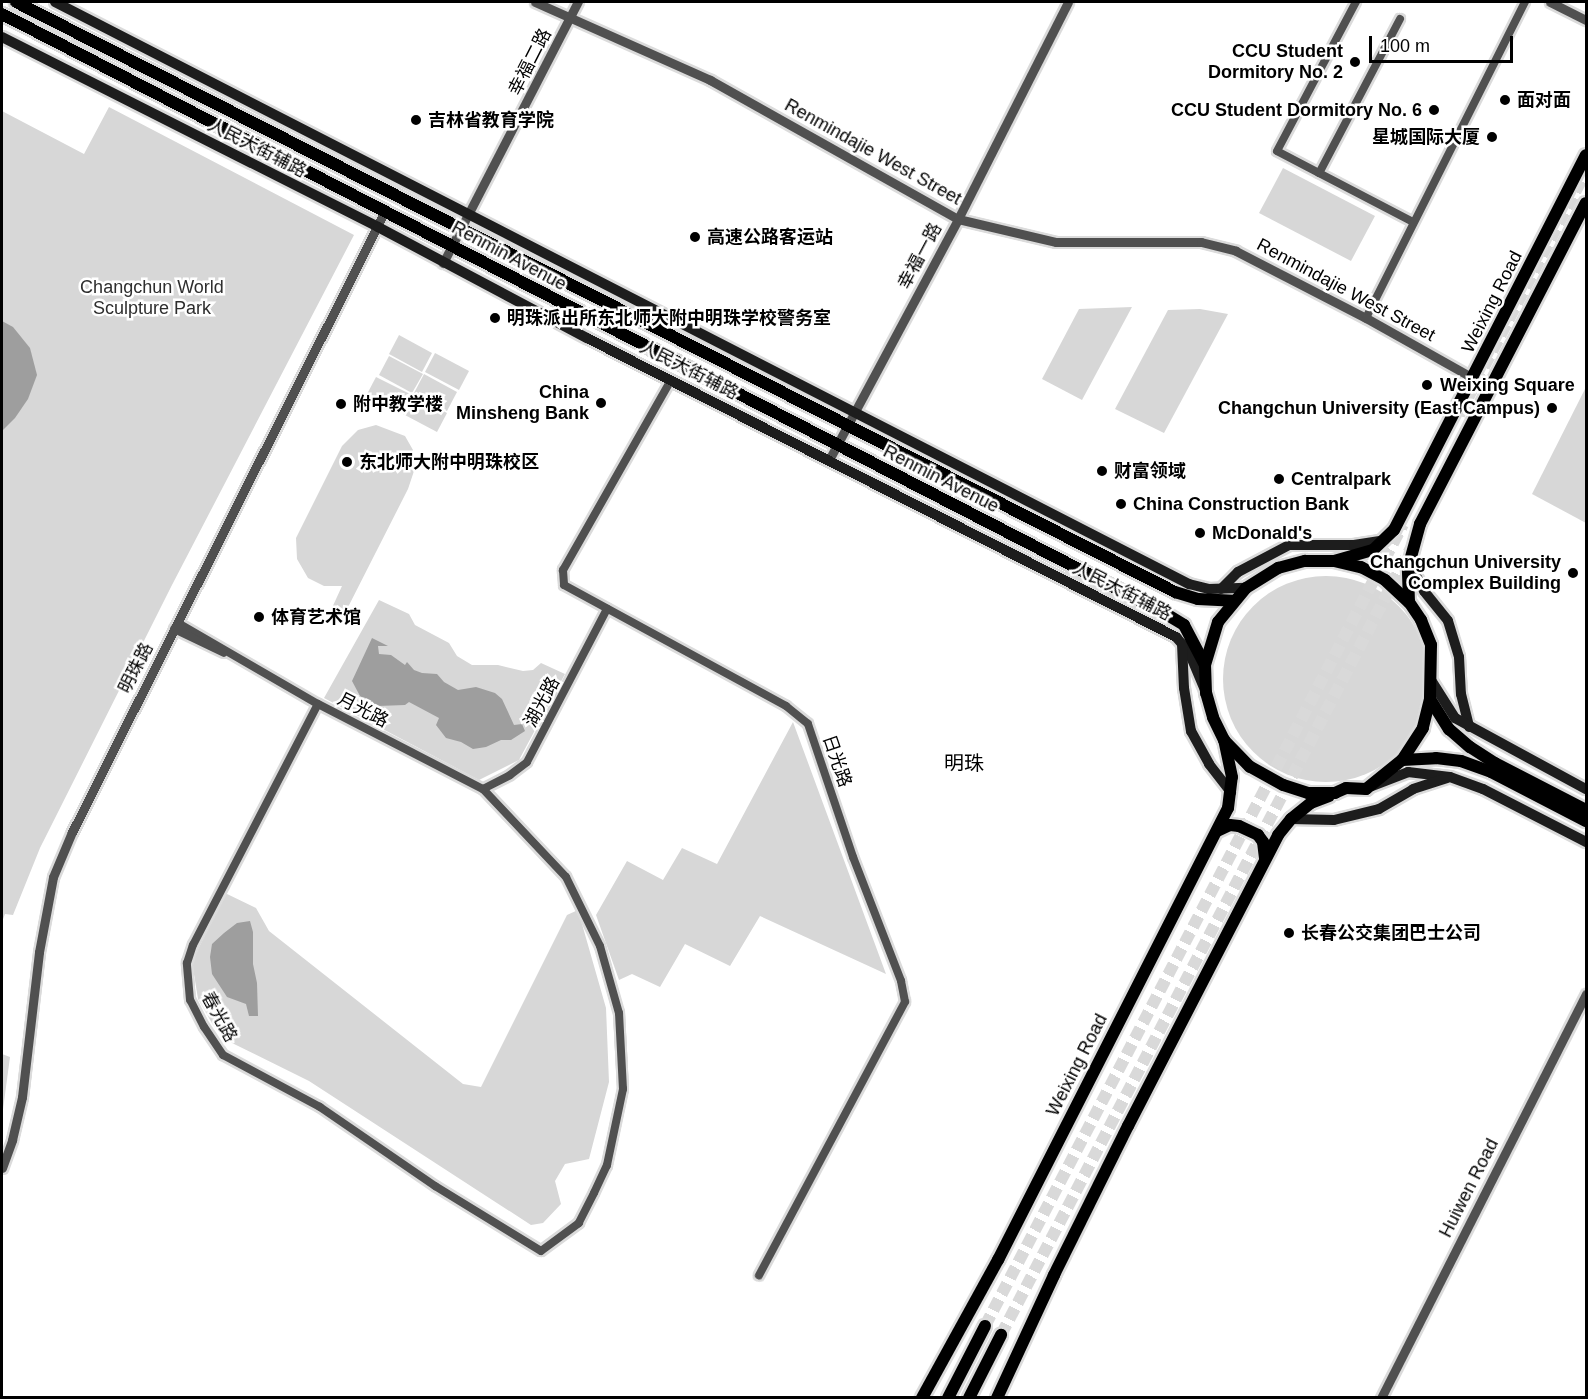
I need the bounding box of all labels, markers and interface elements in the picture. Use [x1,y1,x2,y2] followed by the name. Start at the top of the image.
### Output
[1372,24,1516,62] scale bar
[504,25,556,99] street label: 幸福二路
[1380,36,1430,56] text: 100 m
[1208,41,1343,84] place label: CCU Student Dormitory No. 2
[1348,55,1362,69] marker: CCU Student Dormitory No. 2
[1517,89,1571,111] place label: 面对面
[1498,93,1512,107] marker: 面对面
[781,94,965,210] street label: Renmindajie West Street
[1171,99,1422,121] place label: CCU Student Dormitory No. 6
[1427,103,1441,117] marker: CCU Student Dormitory No. 6
[428,109,554,131] place label: 吉林省教育学院
[409,113,423,127] marker: 吉林省教育学院
[204,114,310,182] street label: 人民大街辅路
[1372,126,1480,148] place label: 星城国际大厦
[1485,130,1499,144] marker: 星城国际大厦
[448,216,570,296] street label: Renmin Avenue
[894,219,946,293] street label: 幸福一路
[707,226,833,248] place label: 高速公路客运站
[688,230,702,244] marker: 高速公路客运站
[1253,234,1439,346] street label: Renmindajie West Street
[1457,247,1527,357] street label: Weixing Road
[80,277,224,320] park label: Changchun World Sculpture Park
[507,307,831,329] place label: 明珠派出所东北师大附中明珠学校警务室
[488,311,502,325] marker: 明珠派出所东北师大附中明珠学校警务室
[636,336,742,404] street label: 人民大街辅路
[1440,374,1575,396] place label: Weixing Square
[1418,376,1436,394] marker: Weixing Square
[456,382,589,424] place label: China Minsheng Bank
[353,393,443,415] place label: 附中教学楼
[594,396,608,410] marker: China Minsheng Bank
[334,397,348,411] marker: 附中教学楼
[1218,397,1540,419] place label: Changchun University (East Campus)
[1545,401,1559,415] marker: Changchun University (East Campus)
[879,440,1003,518] street label: Renmin Avenue
[359,451,539,473] place label: 东北师大附中明珠校区
[340,455,354,469] marker: 东北师大附中明珠校区
[1114,460,1186,482] place label: 财富领域
[1095,464,1109,478] marker: 财富领域
[1291,468,1391,490] place label: Centralpark
[1272,472,1286,486] marker: Centralpark
[1133,493,1349,515] place label: China Construction Bank
[1114,497,1128,511] marker: China Construction Bank
[1212,522,1312,544] place label: McDonald's
[1193,526,1207,540] marker: McDonald's
[1370,552,1561,594] place label: Changchun University Complex Building
[1069,557,1175,625] street label: 人民大街辅路
[1566,566,1580,580] marker: Changchun University Complex Building
[271,606,361,628] place label: 体育艺术馆
[252,610,266,624] marker: 体育艺术馆
[114,639,158,697] street label: 明珠路
[520,673,564,731] street label: 湖光路
[334,688,392,732] street label: 月光路
[818,732,856,790] street label: 日光路
[944,751,984,775] district label: 明珠
[1301,922,1481,944] place label: 长春公交集团巴士公司
[1282,926,1296,940] marker: 长春公交集团巴士公司
[196,988,242,1046] street label: 春光路
[1042,1010,1112,1120] street label: Weixing Road
[1435,1135,1503,1241] street label: Huiwen Road

